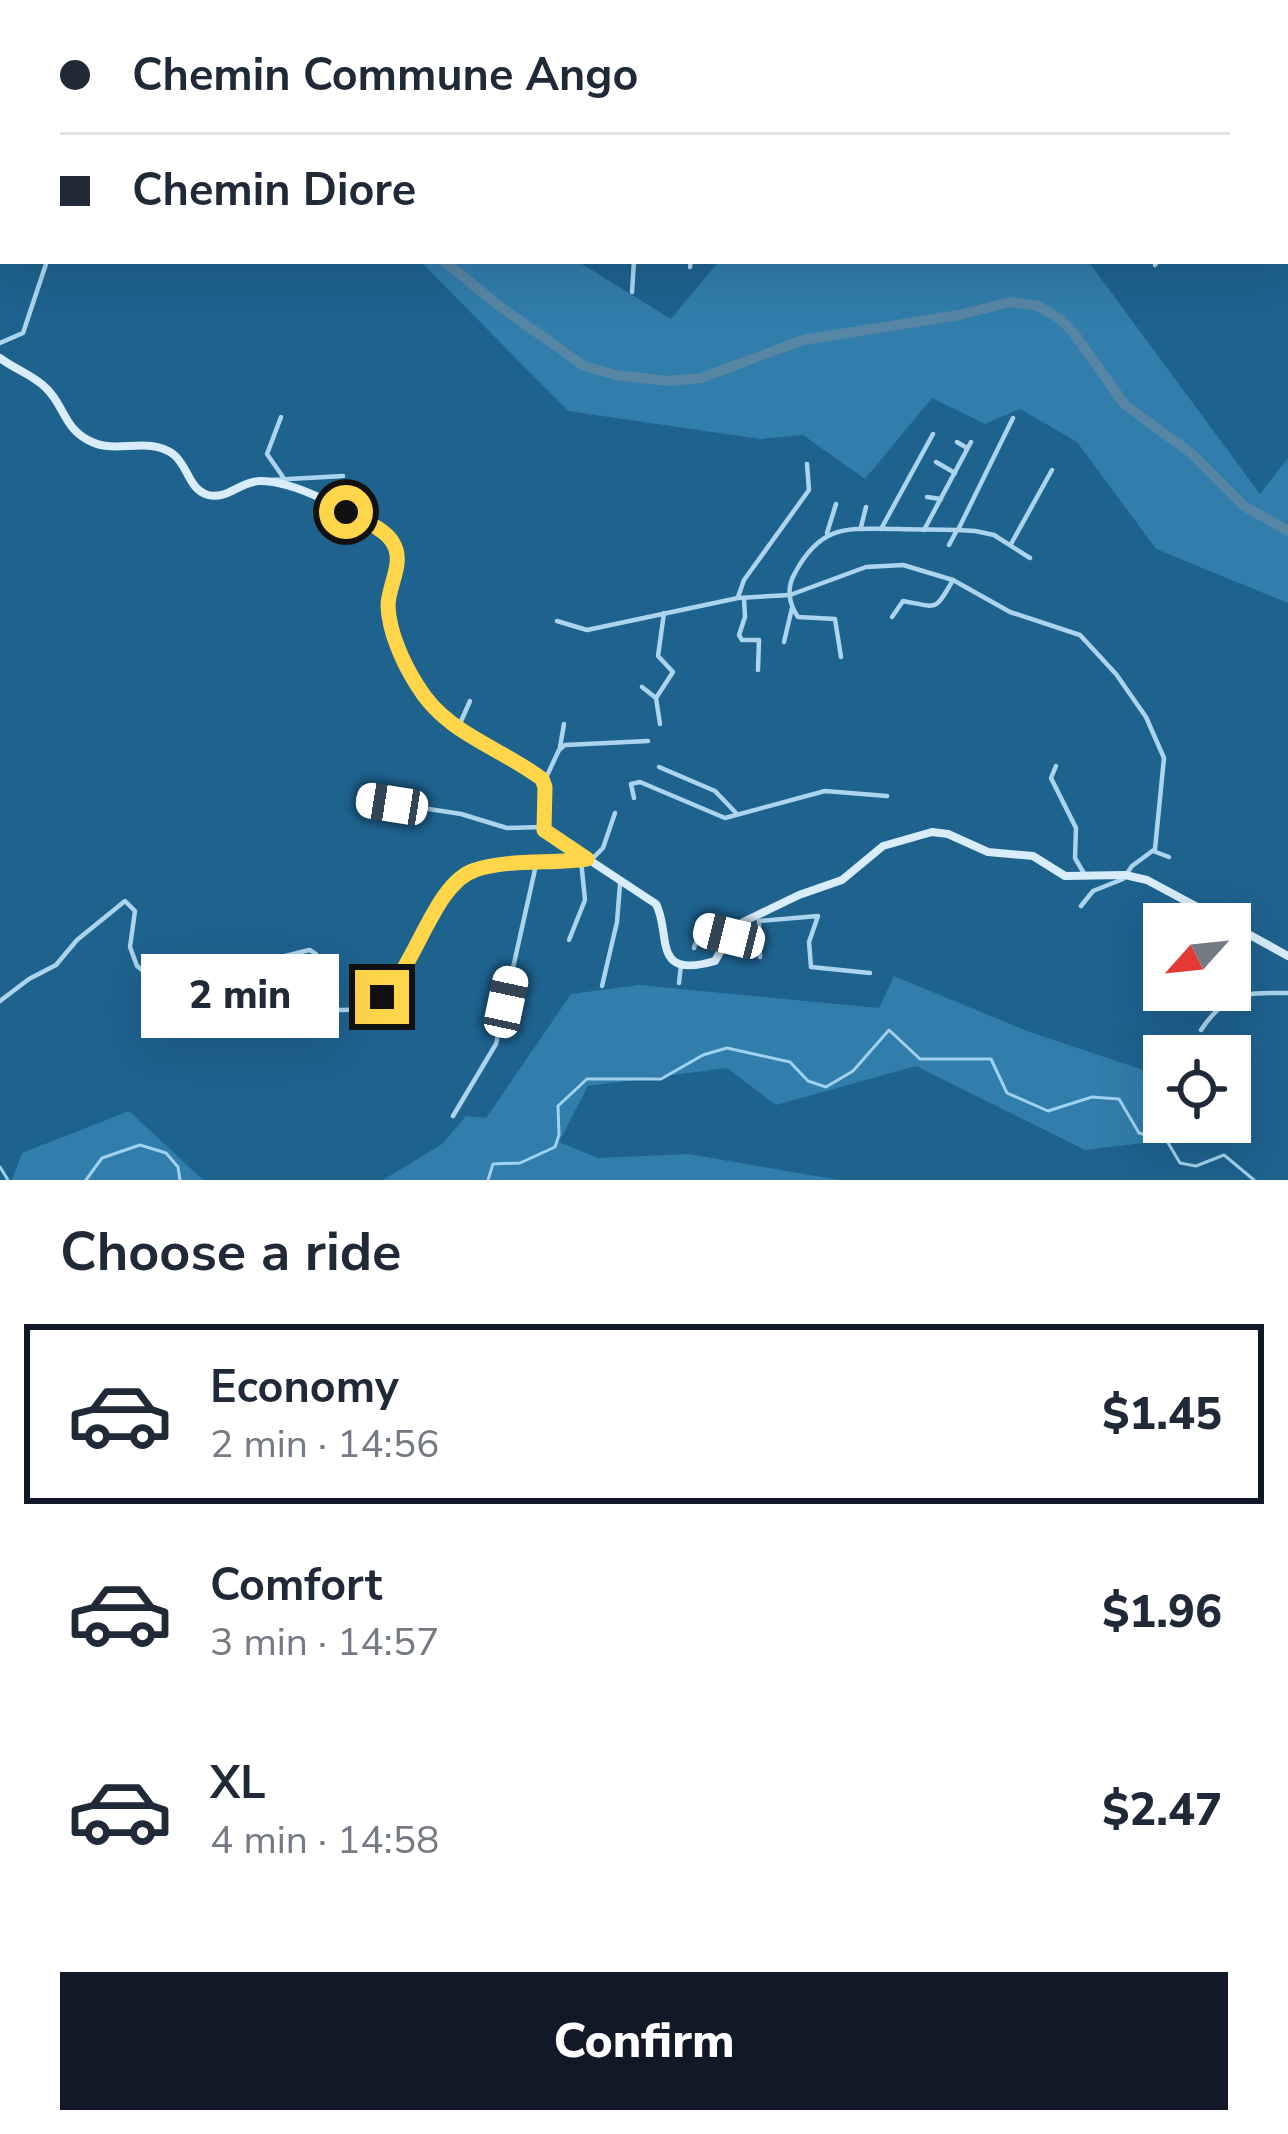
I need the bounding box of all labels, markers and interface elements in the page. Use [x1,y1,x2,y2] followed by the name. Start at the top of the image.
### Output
[132,45,638,106] text: Chemin Commune Ango
[132,160,416,221] text: Chemin Diore
[319,485,373,539] route start
[354,781,430,827] car
[1143,903,1251,1011] north arrow
[1143,903,1251,1143] map controls
[690,910,768,962] car
[142,955,340,1039] callout: 2 min
[481,963,531,1041] car
[189,969,291,1022] text: 2 min
[355,970,409,1024] route end
[1143,1035,1251,1143] button: locate
[60,1215,401,1289] text: Choose a ride
[210,1357,399,1418] text: Economy
[66,1360,174,1468] icon: car
[1102,1384,1222,1445] text: $1.45
[210,1418,439,1471] text: 2 min · 14:56
[210,1555,382,1616] text: Comfort
[66,1558,174,1666] icon: car
[1102,1582,1222,1643] text: $1.96
[210,1616,439,1669] text: 3 min · 14:57
[210,1753,266,1814] text: XL
[66,1756,174,1864] icon: car
[1102,1780,1222,1841] text: $2.47
[210,1814,439,1867] text: 4 min · 14:58
[60,1972,1228,2110] button: Confirm

